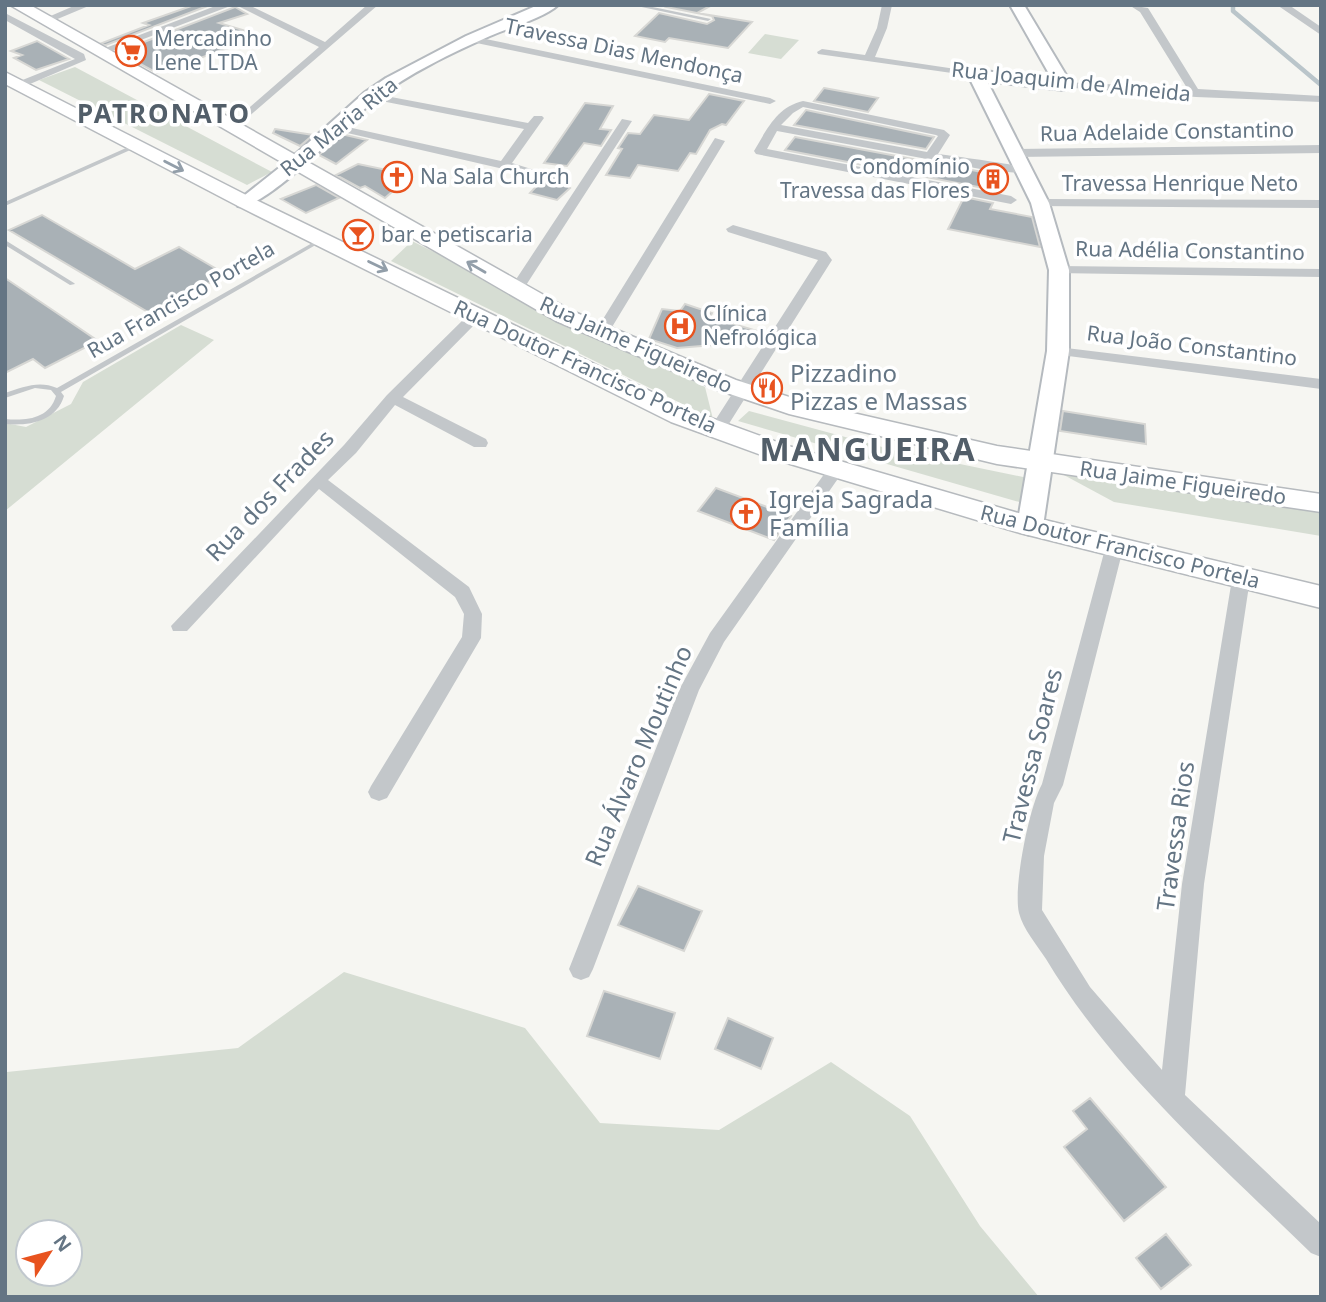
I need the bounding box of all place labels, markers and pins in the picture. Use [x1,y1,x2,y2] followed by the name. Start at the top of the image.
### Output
[154,24,272,76] place label: Mercadinho Lene LTDA
[114,34,148,68] supermarket icon: Mercadinho Lene LTDA
[780,152,970,204] place label: Condomínio Travessa das Flores
[380,160,414,194] church icon: Na Sala Church
[420,162,570,190] place label: Na Sala Church
[976,162,1010,196] building icon: Condomínio Travessa das Flores
[341,218,375,252] bar icon: bar e petiscaria
[381,220,533,248] place label: bar e petiscaria
[703,299,817,351] place label: Clínica Nefrológica
[663,309,697,343] hospital icon: Clínica Nefrológica
[790,356,967,417] place label: Pizzadino Pizzas e Massas
[750,371,784,405] restaurant icon: Pizzadino Pizzas e Massas
[769,482,933,543] place label: Igreja Sagrada Família
[729,497,763,531] church icon: Igreja Sagrada Família

